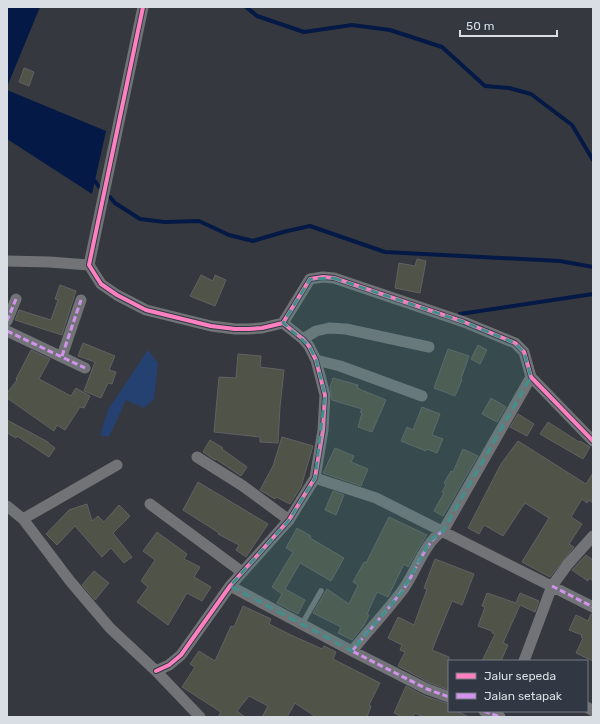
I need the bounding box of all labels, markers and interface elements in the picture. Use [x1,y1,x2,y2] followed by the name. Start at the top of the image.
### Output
[460,12,557,38] scale bar
[466,19,494,33] text: 50 m
[448,660,588,712] legend
[484,669,556,683] text: Jalur sepeda
[484,689,563,703] text: Jalan setapak

